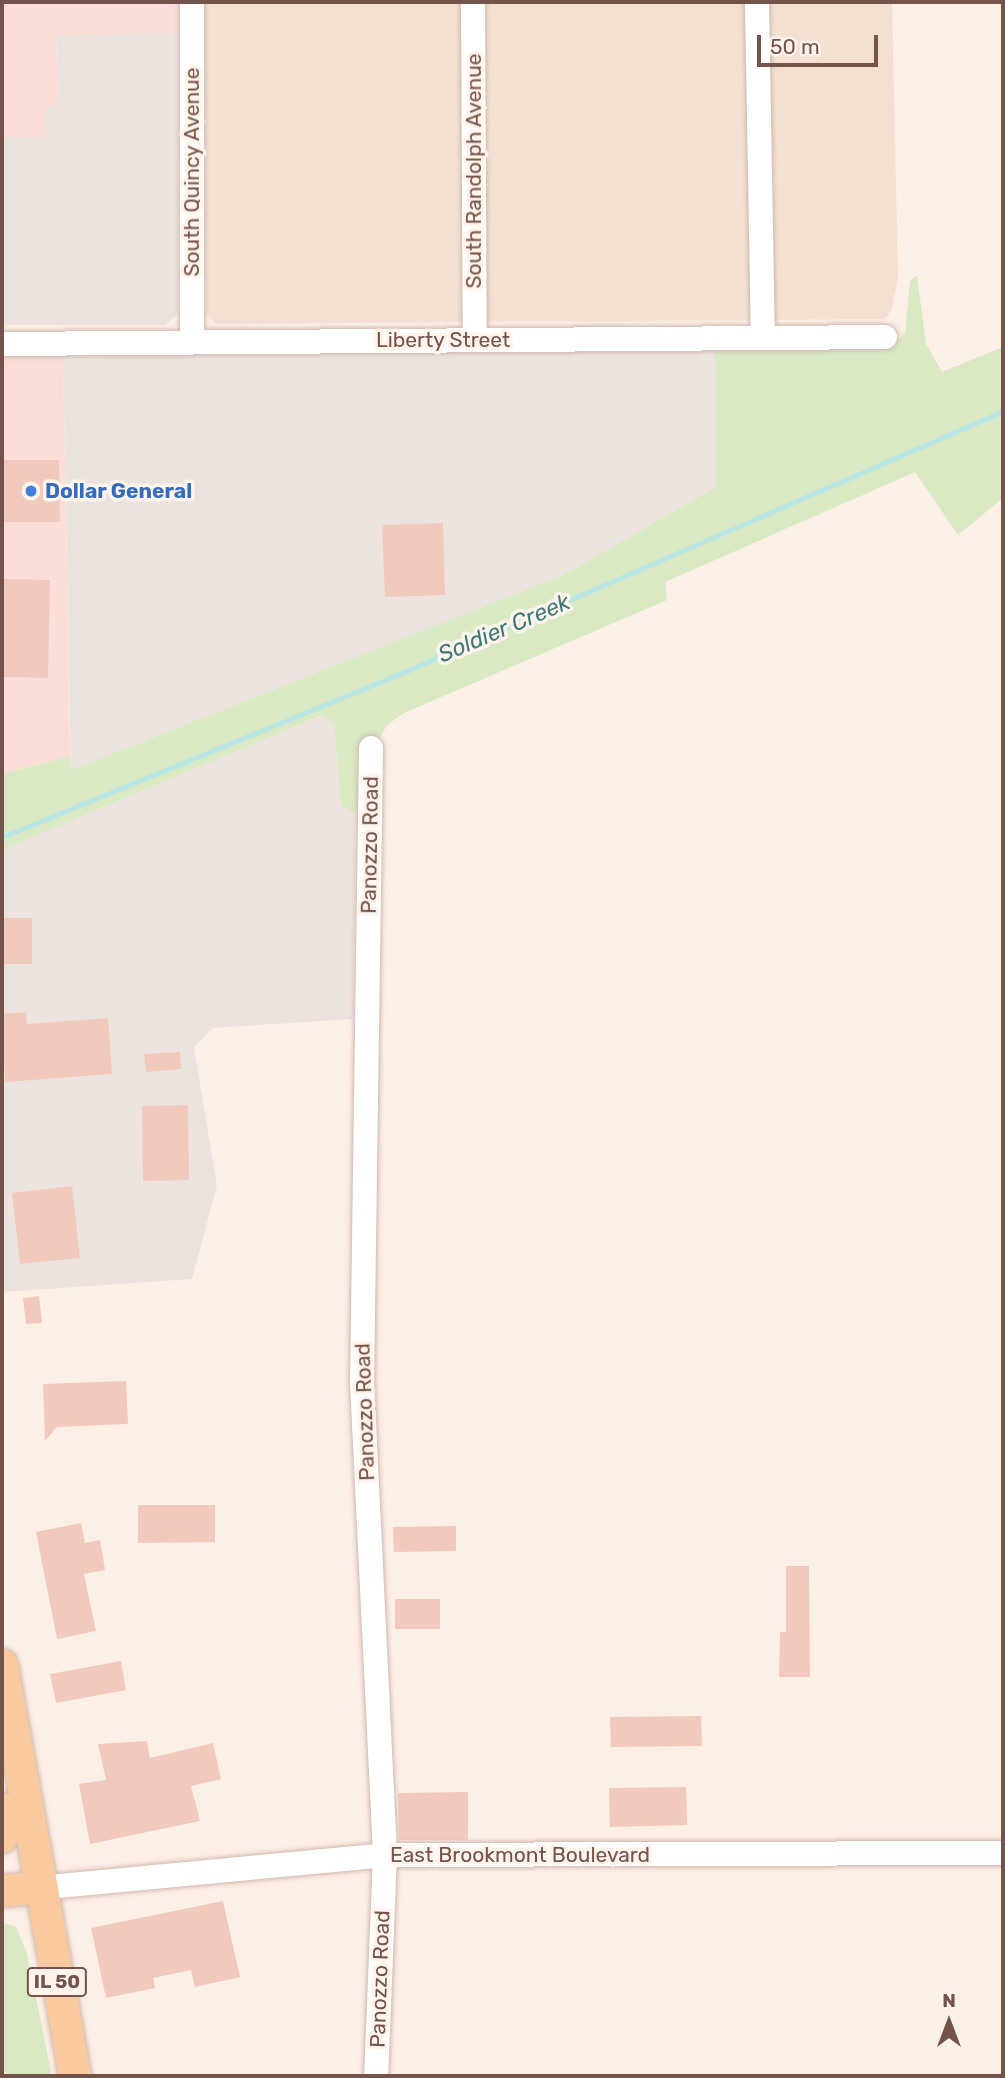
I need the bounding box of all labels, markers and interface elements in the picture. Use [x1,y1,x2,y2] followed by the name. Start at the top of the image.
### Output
[760,21,881,65] scale bar
[770,34,820,59] text: 50 m
[461,53,487,289] street label: South Randolph Avenue
[179,67,205,277] street label: South Quincy Avenue
[376,327,510,353] street label: Liberty Street
[45,478,193,504] place label: Dollar General
[23,483,39,499] marker: Dollar General
[434,588,574,668] water label: Soldier Creek
[356,776,384,914] street label: Panozzo Road
[350,1343,380,1481] street label: Panozzo Road
[390,1842,650,1868] street label: East Brookmont Boulevard
[365,1910,395,2048] street label: Panozzo Road
[25,1966,88,1998] road number: IL 50
[914,1987,984,2057] north arrow
[942,1989,956,2012] text: N

